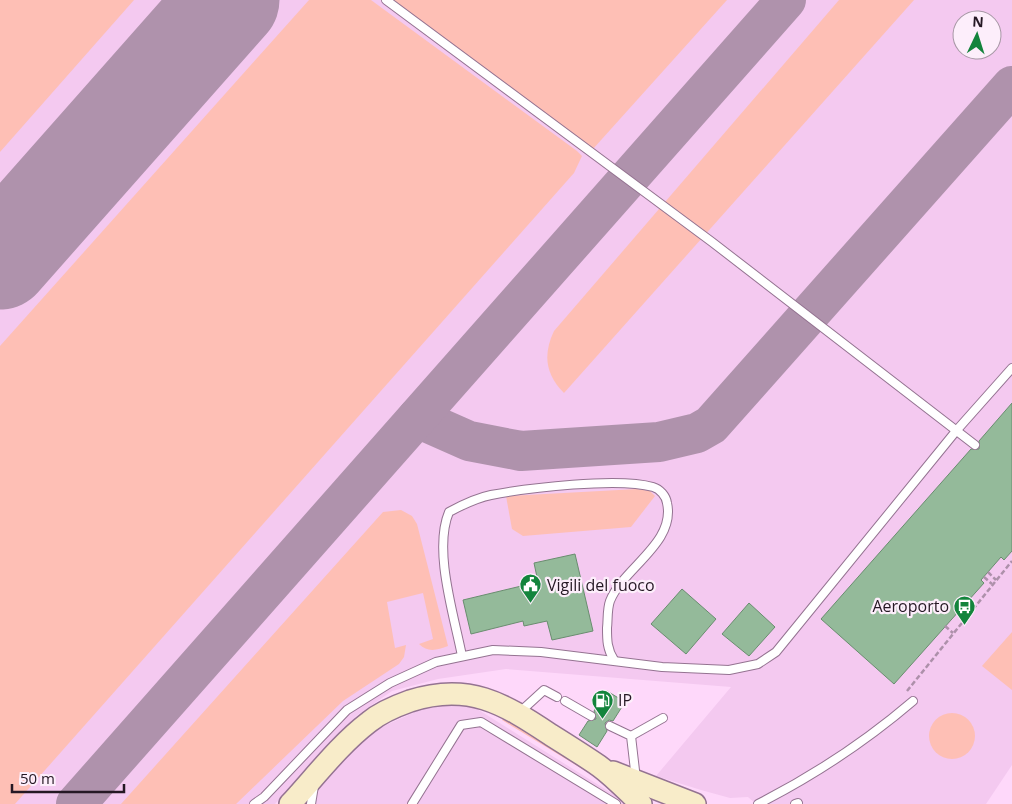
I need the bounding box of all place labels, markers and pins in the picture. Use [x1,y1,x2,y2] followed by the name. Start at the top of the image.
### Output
[519,573,543,604] public building icon: Vigili del fuoco
[547,574,655,596] place label: Vigili del fuoco
[953,594,977,625] bus stop icon: Aeroporto
[872,595,949,617] place label: Aeroporto
[590,688,614,719] fuel station icon: IP
[618,689,632,711] place label: IP

